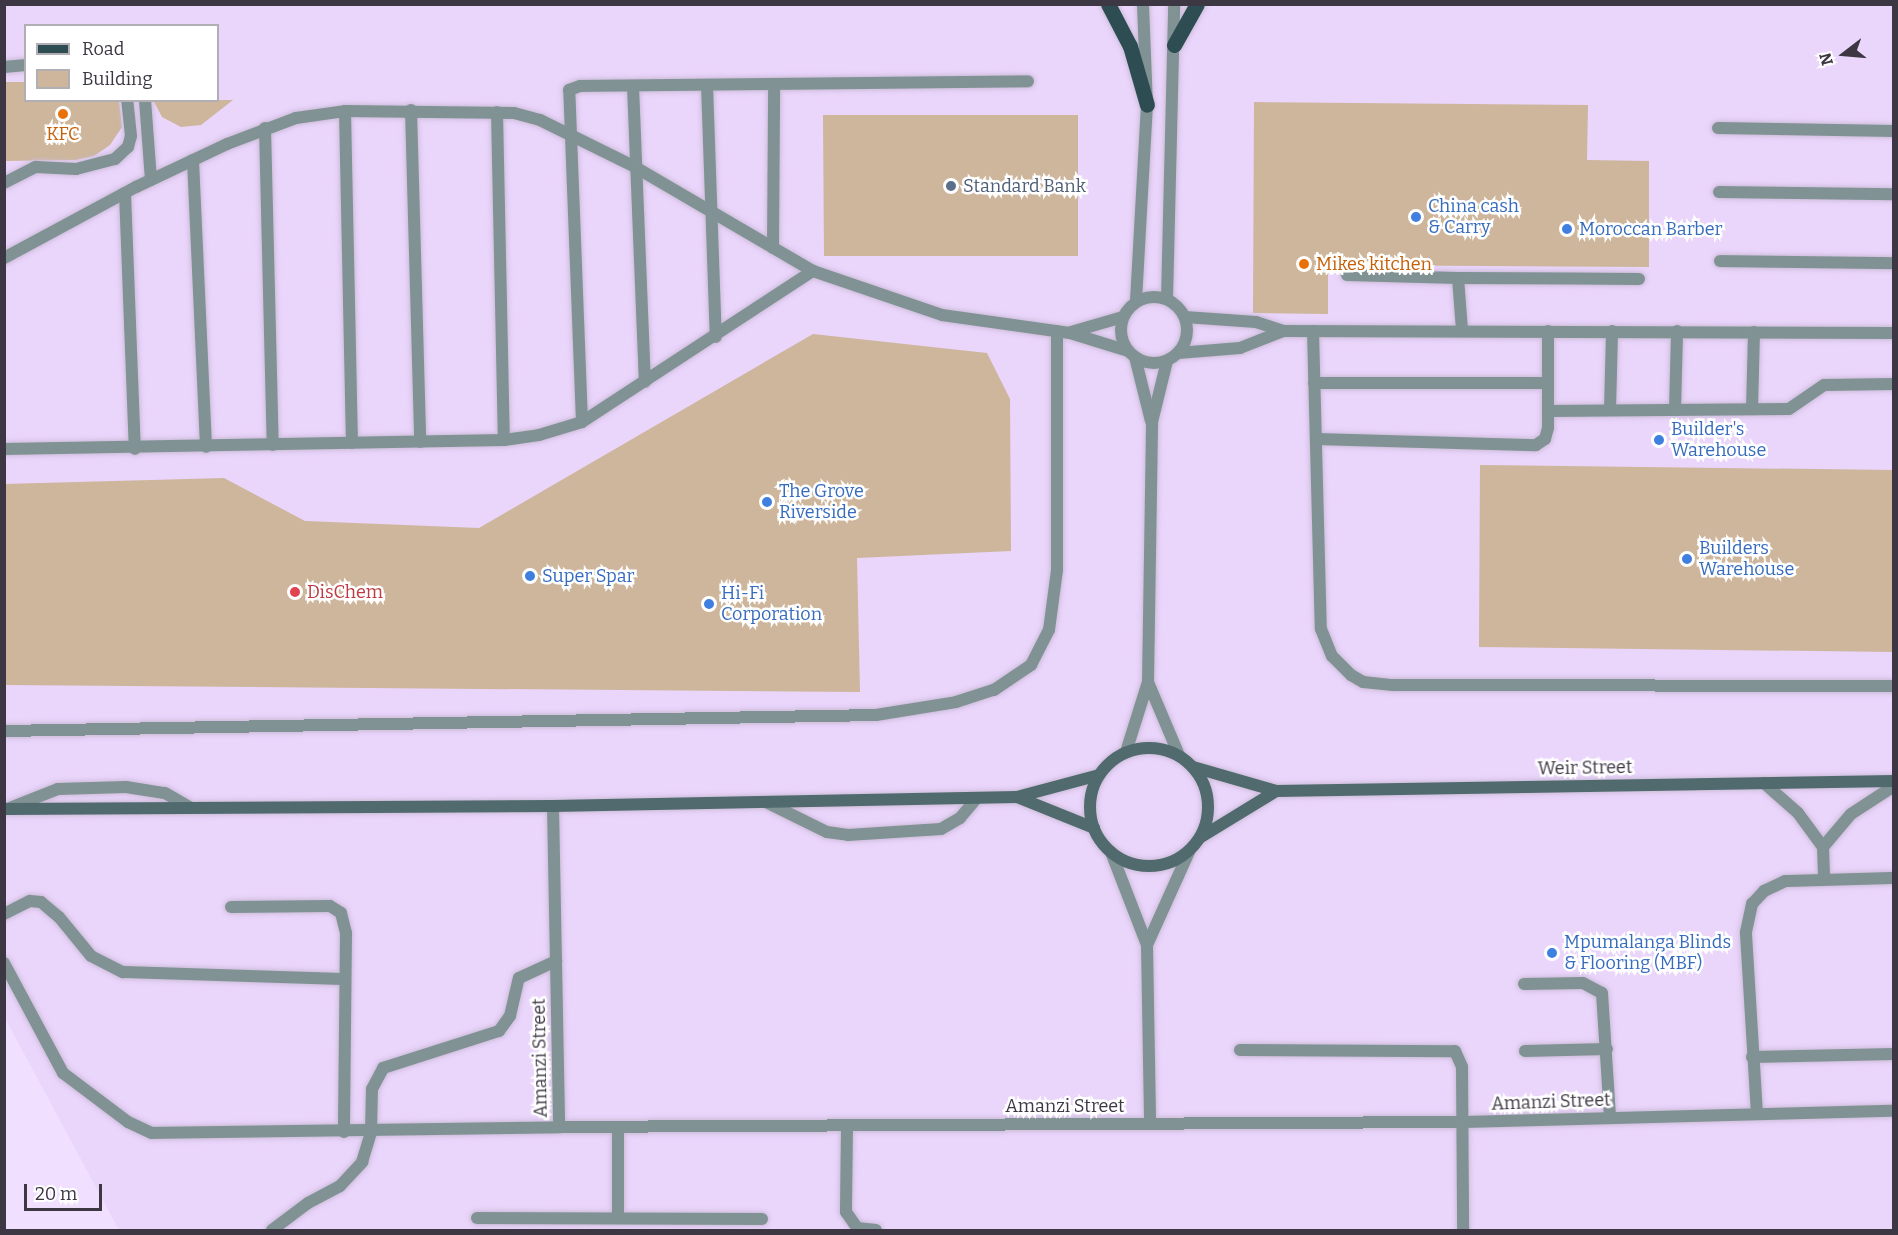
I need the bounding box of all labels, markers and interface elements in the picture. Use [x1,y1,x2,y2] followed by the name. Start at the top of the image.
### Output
[24,24,219,102] legend
[1814,24,1874,84] north arrow
[82,38,124,60] text: Road
[1815,51,1837,68] text: N
[82,68,153,90] text: Building
[56,107,70,121] marker: KFC
[46,123,80,145] place label: KFC
[963,175,1086,197] place label: Standard Bank
[944,179,958,193] marker: Standard Bank
[1428,196,1519,238] place label: China cash & Carry
[1409,210,1423,224] marker: China cash & Carry
[1579,218,1723,240] place label: Moroccan Barber
[1560,222,1574,236] marker: Moroccan Barber
[1316,253,1432,275] place label: Mikes kitchen
[1297,257,1311,271] marker: Mikes kitchen
[1671,419,1766,462] place label: Builder's Warehouse
[1652,433,1666,447] marker: Builder's Warehouse
[779,481,864,524] place label: The Grove Riverside
[760,495,774,509] marker: The Grove Riverside
[1699,538,1794,580] place label: Builders Warehouse
[1680,552,1694,566] marker: Builders Warehouse
[542,565,635,587] place label: Super Spar
[523,569,537,583] marker: Super Spar
[307,581,383,603] place label: DisChem
[721,583,822,626] place label: Hi-Fi Corporation
[288,585,302,599] marker: DisChem
[702,597,716,611] marker: Hi-Fi Corporation
[1537,756,1633,780] street label: Weir Street
[1564,932,1731,974] place label: Mpumalanga Blinds & Flooring (MBF)
[1545,946,1559,960] marker: Mpumalanga Blinds & Flooring (MBF)
[528,998,552,1118] street label: Amanzi Street
[1491,1089,1611,1115] street label: Amanzi Street
[1005,1095,1125,1117] street label: Amanzi Street
[27,1172,105,1210] scale bar
[35,1183,77,1205] text: 20 m

